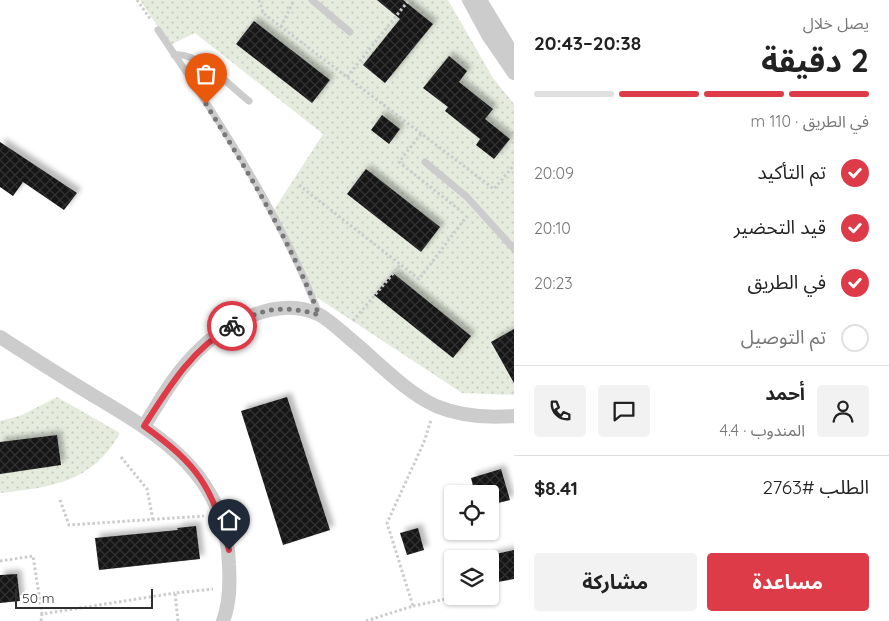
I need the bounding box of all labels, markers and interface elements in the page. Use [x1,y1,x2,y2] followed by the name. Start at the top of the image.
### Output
[803,13,869,33] text: يصل خلال
[534,31,641,55] text: 20:38–20:43
[761,40,869,80] text: 2 دقيقة
[185,53,227,104] pin
[192,60,220,88] icon: bag
[751,111,869,131] text: في الطريق · 110 m
[841,159,869,187] icon: check
[757,160,826,184] text: تم التأكيد
[534,163,574,183] text: 20:09
[841,214,869,242] icon: check
[734,215,826,239] text: قيد التحضير
[534,218,571,238] text: 20:10
[841,269,869,297] icon: check
[747,270,826,294] text: في الطريق
[534,273,573,293] text: 20:23
[207,301,257,351] courier
[218,312,246,340] icon: bike
[741,325,826,349] text: تم التوصيل
[765,381,805,405] text: أحمد
[534,385,586,437] button: phone
[598,385,650,437] button: chat
[817,385,869,437] button: person
[720,420,805,440] text: المندوب · 4.4
[762,475,869,499] text: الطلب #2763
[534,476,578,500] text: $8.41
[444,485,499,605] map controls
[444,485,499,540] button: locate
[208,499,250,550] pin
[215,506,243,534] icon: home
[444,550,499,605] button: layers
[534,553,697,611] button: مشاركة
[707,553,869,611] button: مساعدة
[15,586,152,609] scale bar
[22,589,55,607] text: 50 m

